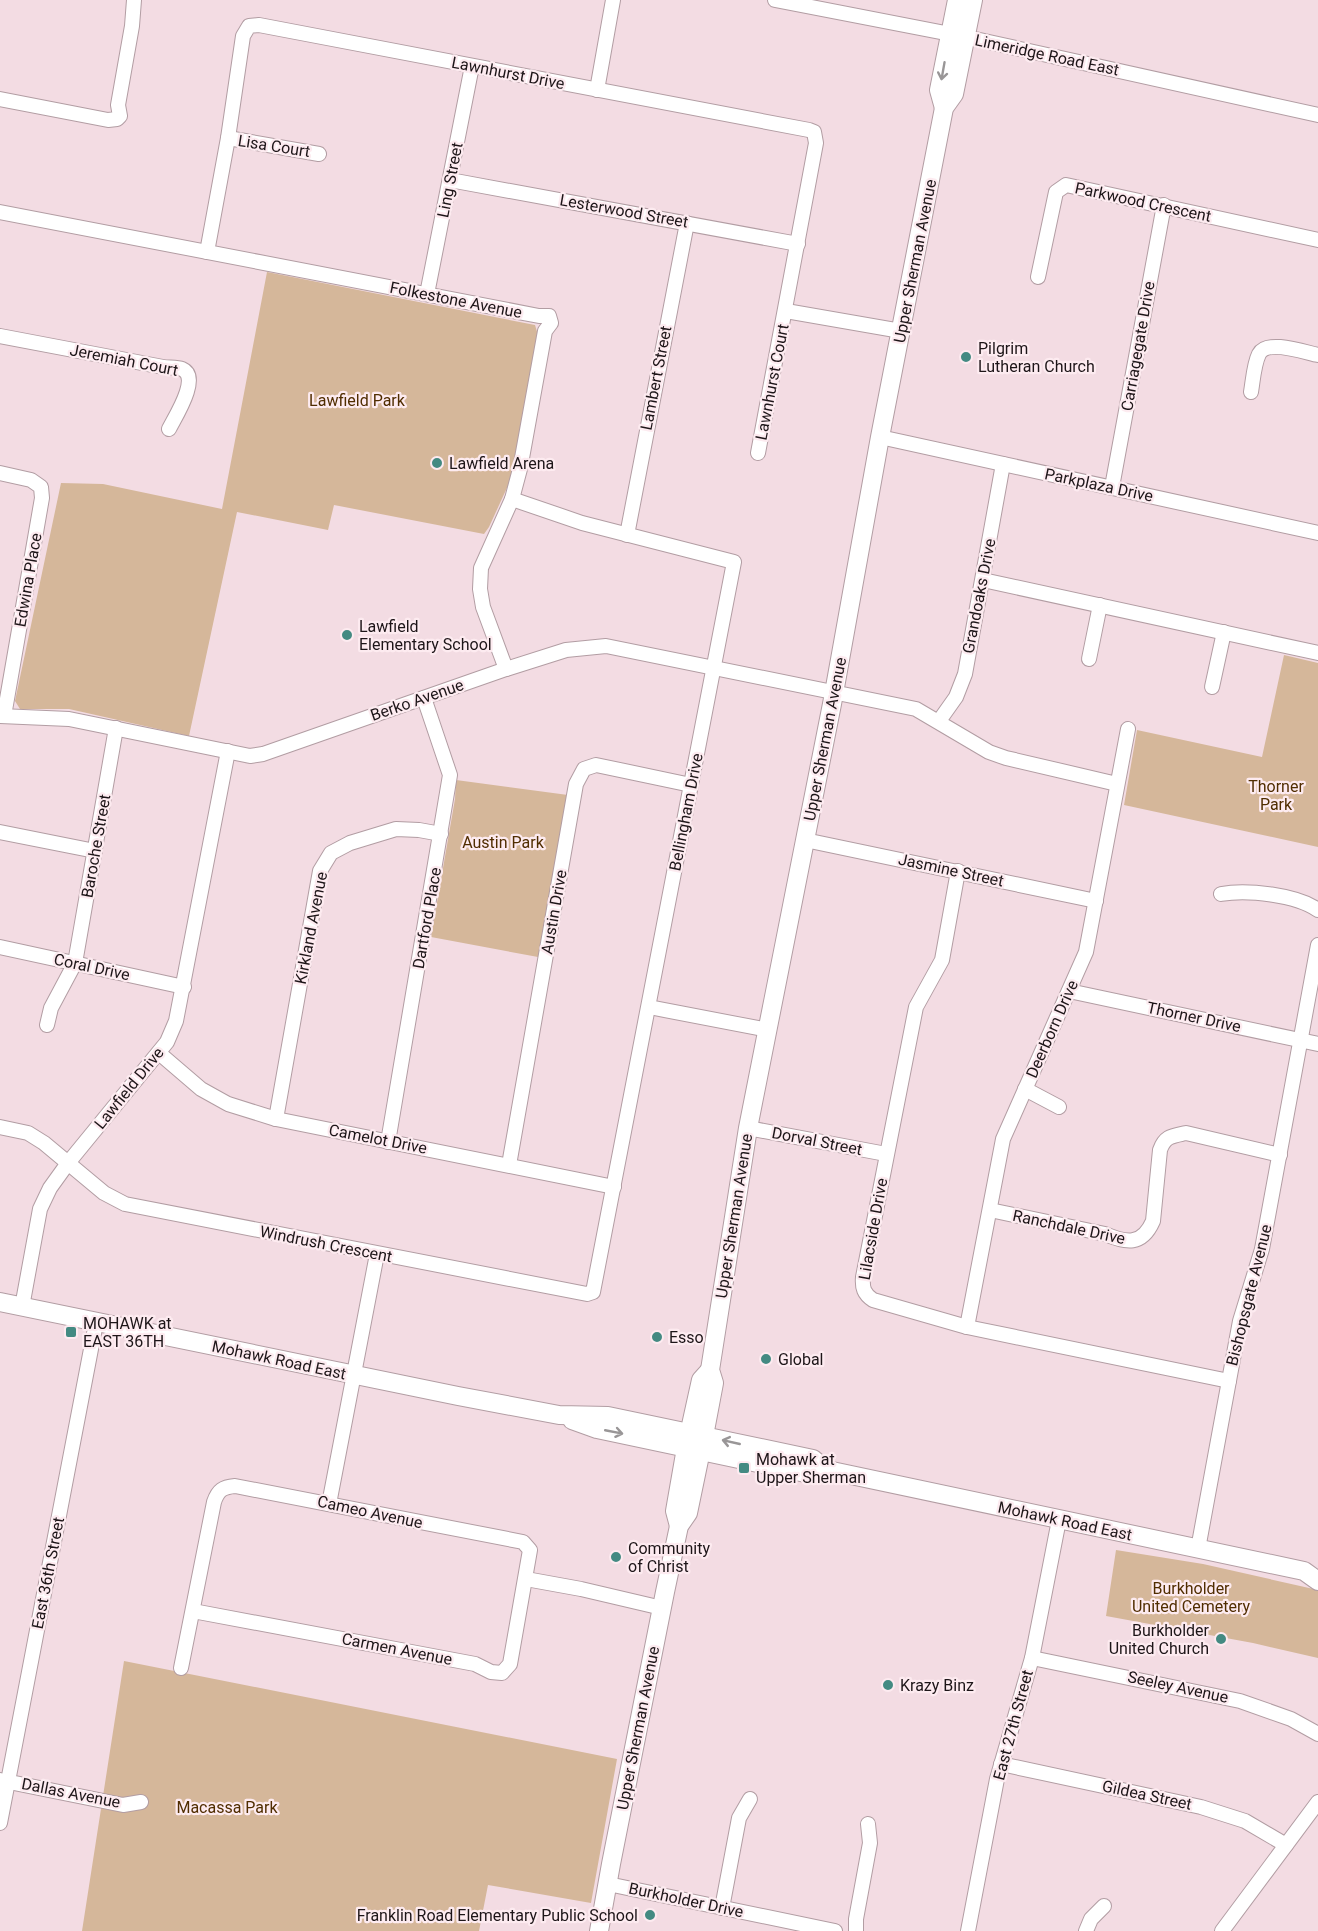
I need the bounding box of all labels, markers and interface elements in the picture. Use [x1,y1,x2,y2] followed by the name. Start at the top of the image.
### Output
[973,30,1121,80] street label: Limeridge Road East
[450,53,566,93] street label: Lawnhurst Drive
[937,61,948,80] one-way arrow
[237,131,311,161] street label: Lisa Court
[433,141,467,219] street label: Ling Street
[890,178,940,344] street label: Upper Sherman Avenue
[1073,178,1213,226] street label: Parkwood Crescent
[558,190,690,232] street label: Lesterwood Street
[388,278,524,322] street label: Folkestone Avenue
[1117,280,1159,412] street label: Carriagegate Drive
[751,322,793,442] street label: Lawnhurst Court
[637,324,675,432] street label: Lambert Street
[978,339,1095,376] place label: Pilgrim Lutheran Church
[68,340,180,380] street label: Jeremiah Court
[959,350,973,364] marker: Pilgrim Lutheran Church
[309,391,406,410] park label: Lawfield Park
[449,454,554,473] place label: Lawfield Arena
[430,456,444,470] marker: Lawfield Arena
[1043,464,1155,506] street label: Parkplaza Drive
[10,532,46,628] street label: Edwina Place
[959,537,999,655] street label: Grandoaks Drive
[359,617,492,654] place label: Lawfield Elementary School
[340,628,354,642] marker: Lawfield Elementary School
[800,656,850,822] street label: Upper Sherman Avenue
[368,675,466,725] street label: Berko Avenue
[665,752,707,872] street label: Bellingham Drive
[1248,777,1304,814] park label: Thorner Park
[78,793,114,899] street label: Baroche Street
[462,833,545,852] park label: Austin Park
[897,850,1005,890] street label: Jasmine Street
[409,866,445,970] street label: Dartford Place
[537,868,571,956] street label: Austin Drive
[291,870,331,986] street label: Kirkland Avenue
[52,950,132,984] street label: Coral Drive
[1022,977,1082,1081] street label: Deerborn Drive
[1145,998,1243,1036] street label: Thorner Drive
[90,1043,168,1133] street label: Lawfield Drive
[327,1120,429,1158] street label: Camelot Drive
[770,1123,864,1159] street label: Dorval Street
[712,1132,756,1300] street label: Upper Sherman Avenue
[855,1177,891,1281] street label: Lilacside Drive
[1011,1206,1127,1248] street label: Ranchdale Drive
[258,1222,394,1266] street label: Windrush Crescent
[1222,1222,1276,1368] street label: Bishopsgate Avenue
[83,1314,172,1351] place label: MOHAWK at EAST 36TH
[64,1325,78,1339] marker: MOHAWK at EAST 36TH
[669,1328,704,1347] place label: Esso
[650,1330,664,1344] marker: Esso
[210,1336,348,1384] street label: Mohawk Road East
[778,1350,824,1369] place label: Global
[759,1352,773,1366] marker: Global
[605,1427,624,1439] one-way arrow
[722,1435,741,1447] one-way arrow
[756,1450,866,1487] place label: Mohawk at Upper Sherman
[737,1461,751,1475] marker: Mohawk at Upper Sherman
[316,1492,424,1532] street label: Cameo Avenue
[996,1497,1134,1545] street label: Mohawk Road East
[28,1515,68,1631] street label: East 36th Street
[628,1539,710,1576] place label: Community of Christ
[609,1550,623,1564] marker: Community of Christ
[1132,1579,1250,1616] park label: Burkholder United Cemetery
[1109,1621,1210,1658] place label: Burkholder United Church
[340,1629,454,1669] street label: Carmen Avenue
[1214,1632,1228,1646] marker: Burkholder United Church
[613,1645,663,1811] street label: Upper Sherman Avenue
[1126,1667,1230,1707] street label: Seeley Avenue
[989,1668,1037,1782] street label: East 27th Street
[900,1676,974,1695] place label: Krazy Binz
[881,1678,895,1692] marker: Krazy Binz
[20,1774,122,1812] street label: Dallas Avenue
[1100,1776,1194,1814] street label: Gildea Street
[176,1798,278,1817] park label: Macassa Park
[627,1879,745,1921] street label: Burkholder Drive
[357,1906,638,1925] place label: Franklin Road Elementary Public School
[643,1908,657,1922] marker: Franklin Road Elementary Public School

